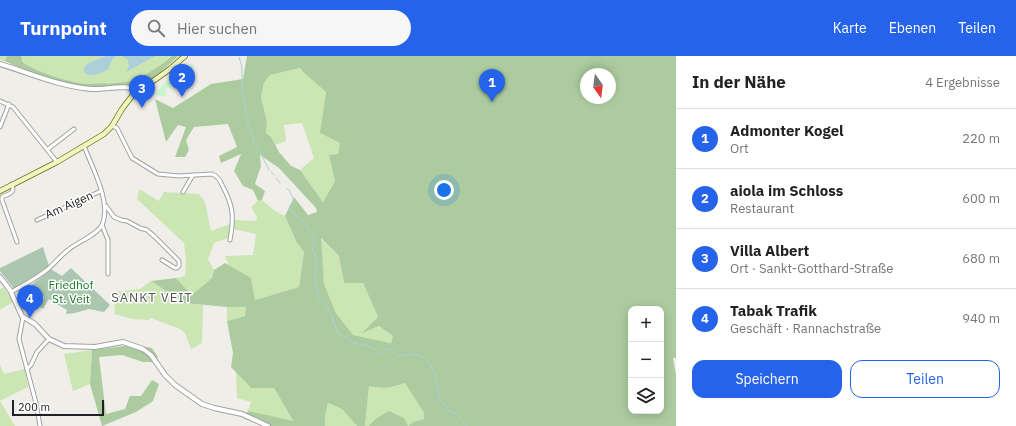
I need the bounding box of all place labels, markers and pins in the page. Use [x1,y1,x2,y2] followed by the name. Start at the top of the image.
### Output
[169,64,195,97] pin: 2
[479,69,505,102] pin: 1
[129,75,155,108] pin: 3
[17,285,43,318] pin: 4

